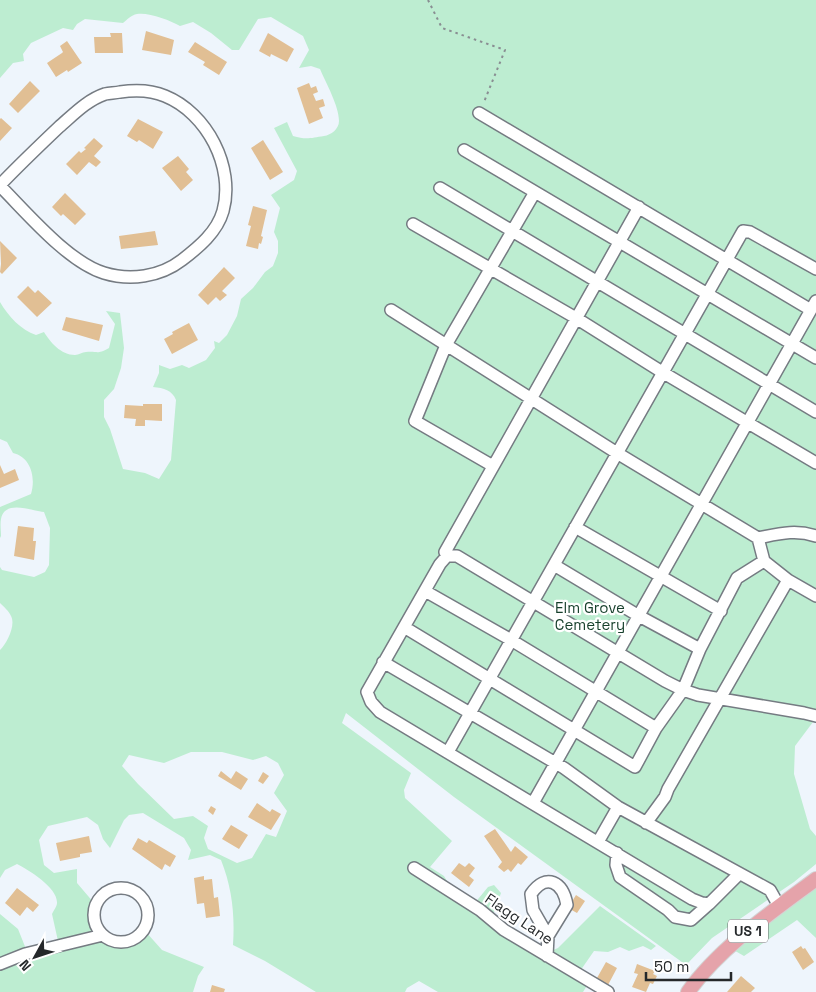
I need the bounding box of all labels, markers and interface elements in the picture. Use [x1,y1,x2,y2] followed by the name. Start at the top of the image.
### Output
[555,598,625,634] park label: Elm Grove Cemetery
[482,889,557,948] street label: Flagg Lane
[728,919,768,942] road number: US 1
[10,932,60,982] north arrow
[646,950,731,982] scale bar
[15,956,35,975] text: N
[654,957,689,976] text: 50 m

